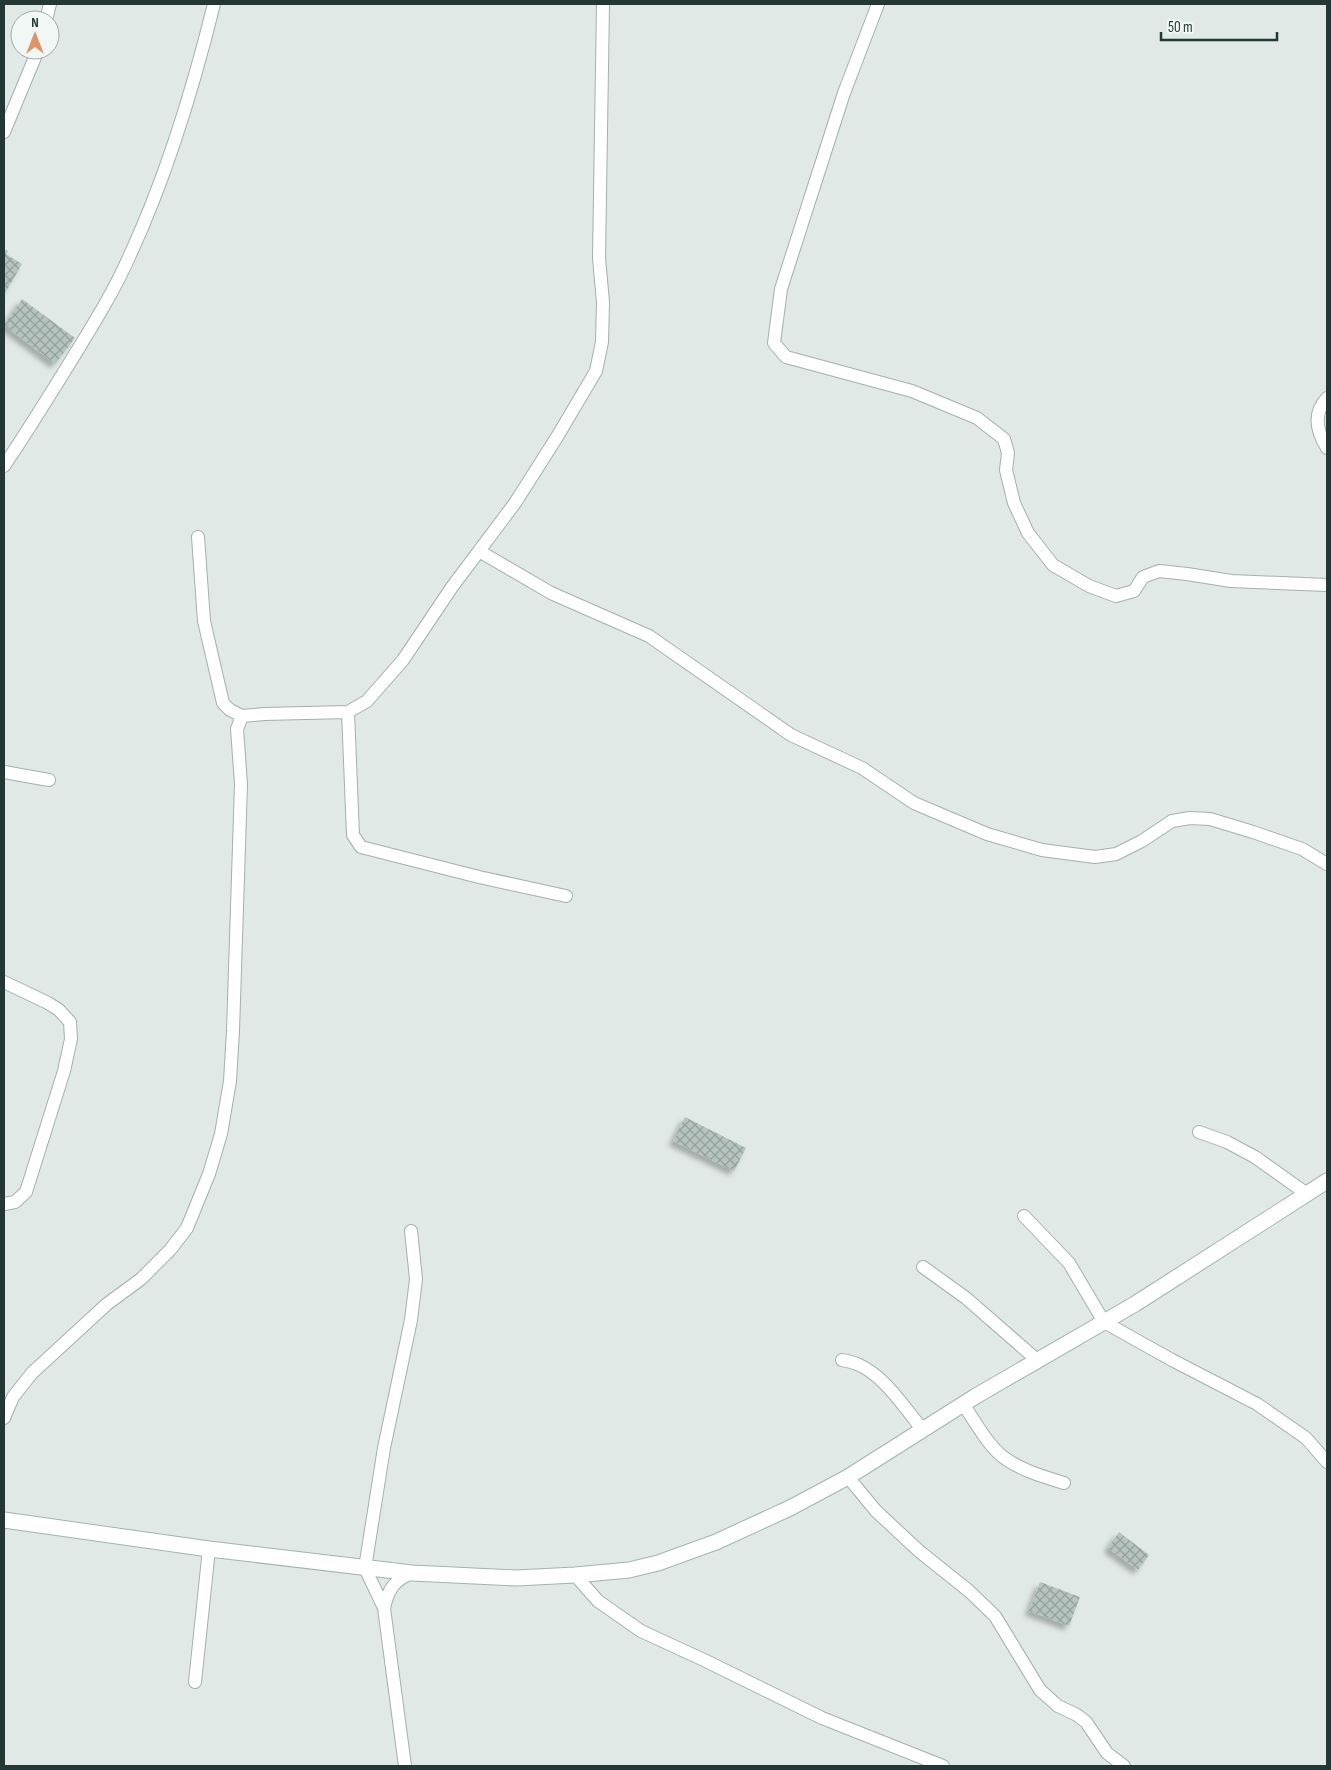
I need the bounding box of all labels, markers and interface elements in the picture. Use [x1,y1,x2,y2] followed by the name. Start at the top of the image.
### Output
[10,10,60,60] north arrow
[1161,10,1277,42] scale bar
[31,14,39,31] text: N
[1168,18,1193,37] text: 50 m

